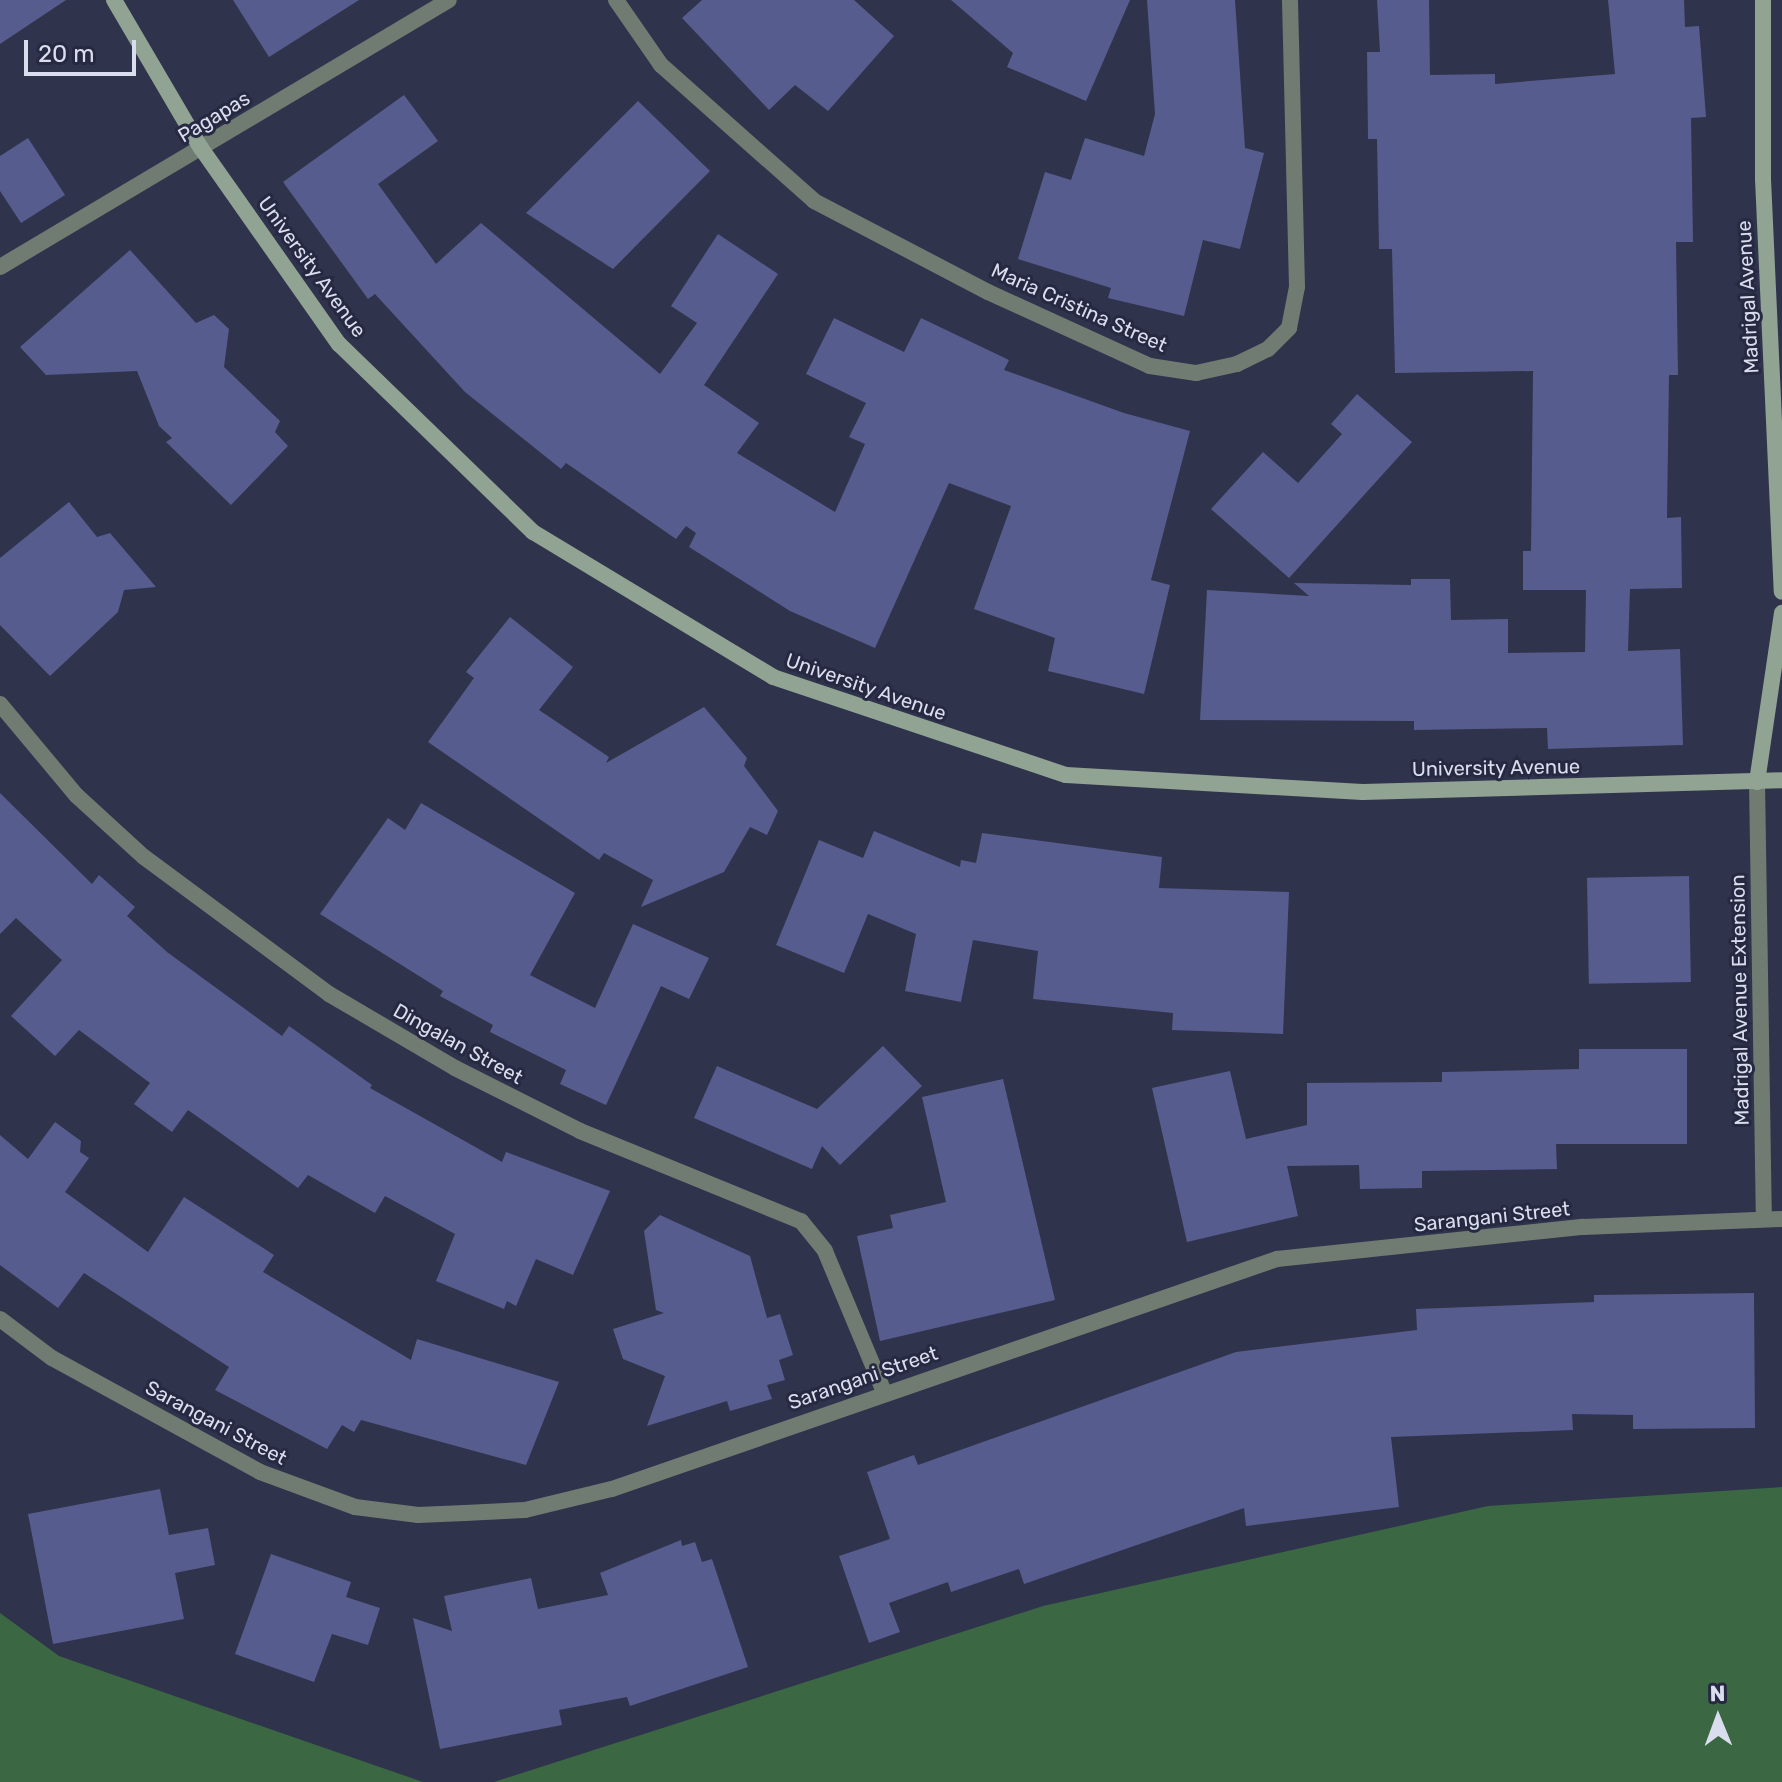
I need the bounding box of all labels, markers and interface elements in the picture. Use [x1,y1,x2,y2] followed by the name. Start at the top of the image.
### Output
[28,24,140,74] scale bar
[38,40,95,68] text: 20 m
[174,86,254,148] street label: Pagapas
[253,191,371,343] street label: University Avenue
[1732,219,1764,375] street label: Madrigal Avenue
[987,258,1171,358] street label: Maria Cristina Street
[782,648,950,726] street label: University Avenue
[1411,755,1581,781] street label: University Avenue
[1726,874,1754,1126] street label: Madrigal Avenue Extension
[389,998,527,1090] street label: Dingalan Street
[1413,1197,1571,1237] street label: Sarangani Street
[785,1341,941,1415] street label: Sarangani Street
[141,1376,291,1470] street label: Sarangani Street
[1678,1678,1758,1758] north arrow
[1709,1680,1726,1707] text: N

